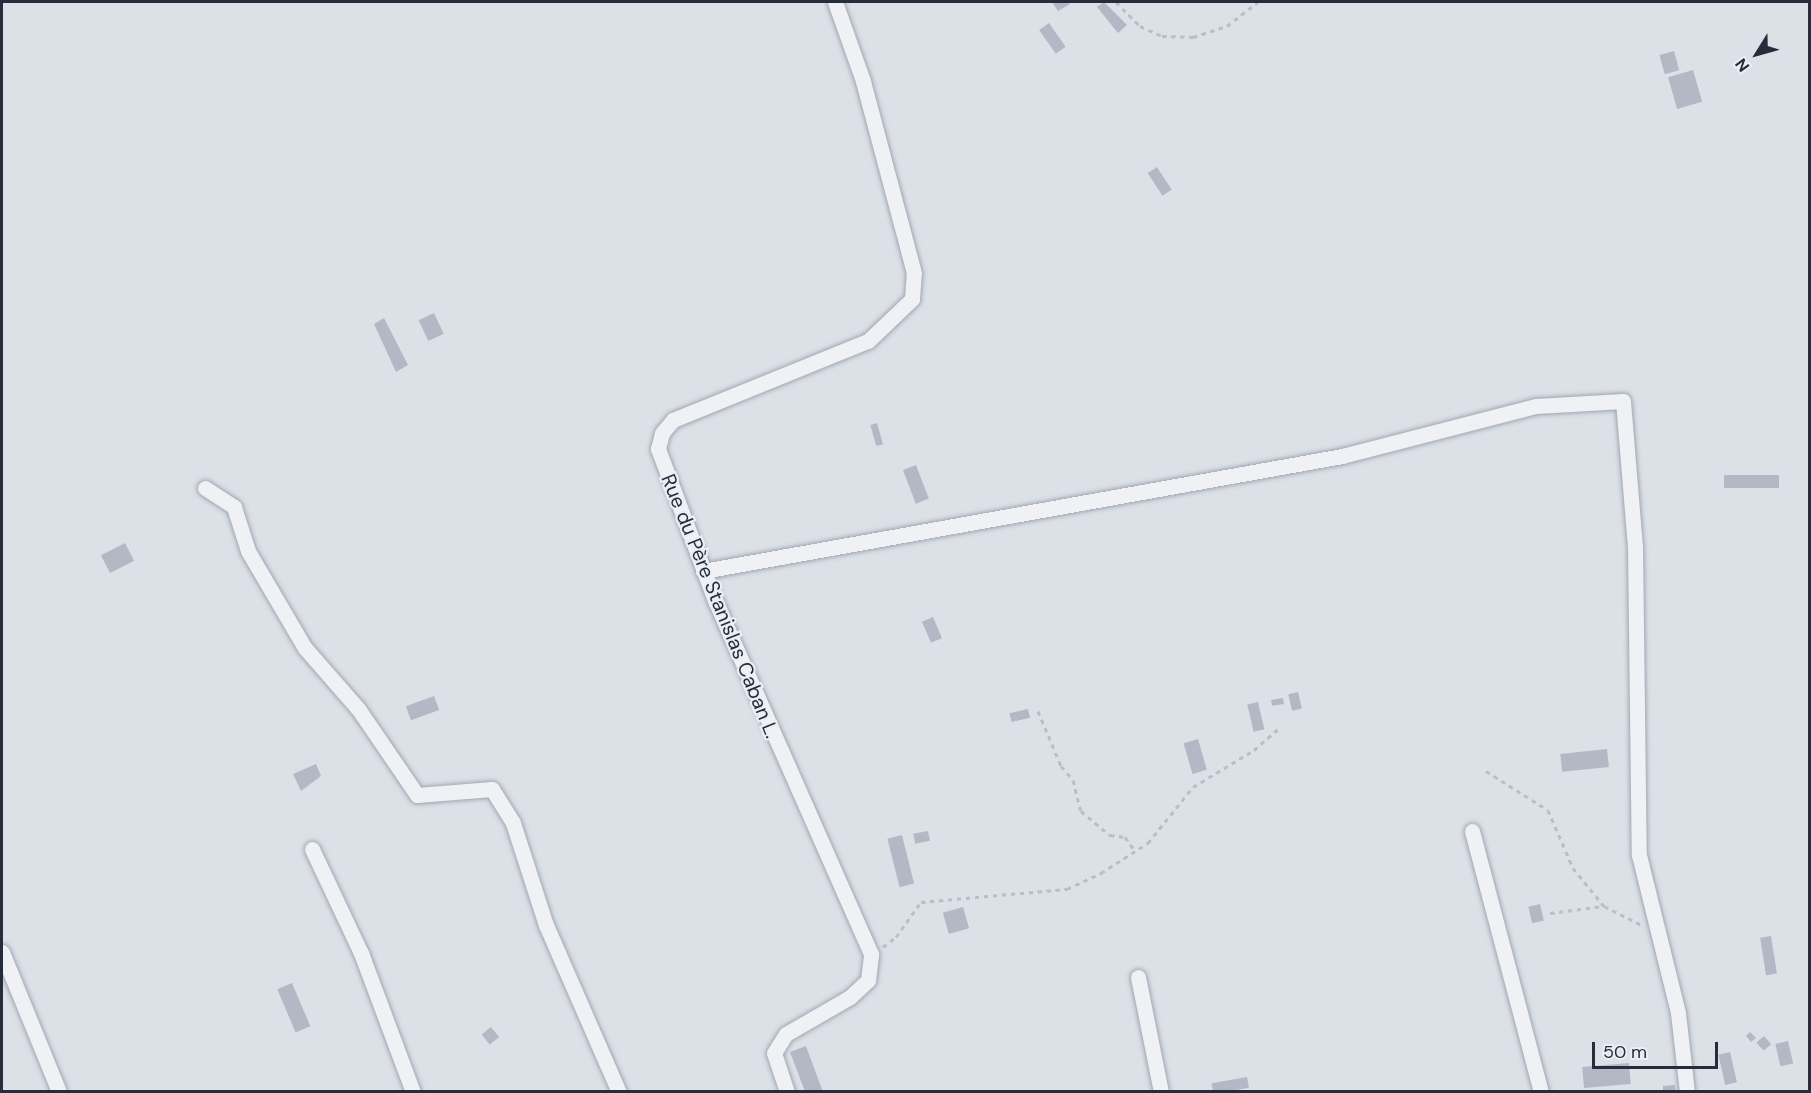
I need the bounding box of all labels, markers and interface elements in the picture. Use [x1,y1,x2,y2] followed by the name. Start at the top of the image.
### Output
[1727,24,1787,84] north arrow
[1730,54,1754,76] text: N
[656,470,784,742] street label: Rue du Père Stanislas Caban L.
[1595,1030,1721,1068] scale bar
[1603,1040,1647,1064] text: 50 m

